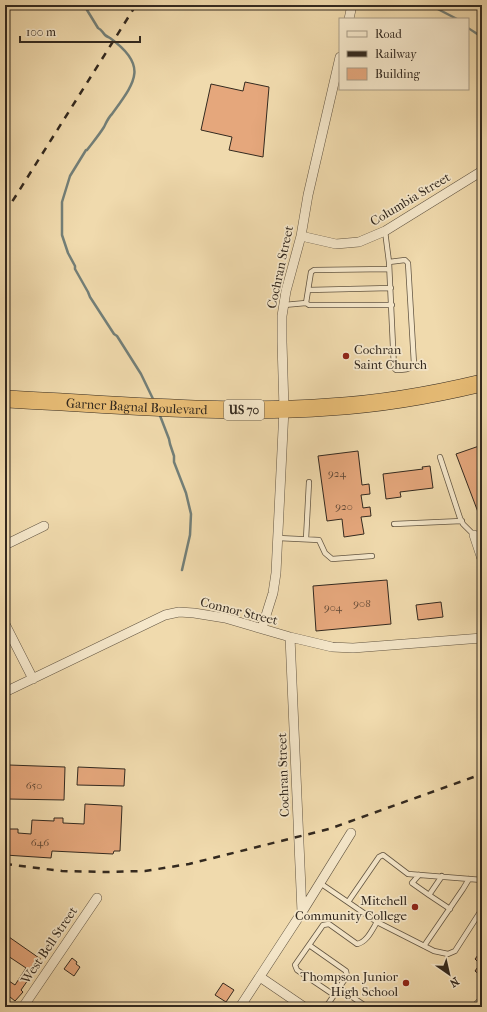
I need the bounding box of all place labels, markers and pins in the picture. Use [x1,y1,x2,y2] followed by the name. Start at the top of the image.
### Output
[354,342,428,372] place label: Cochran Saint Church
[341,351,351,361] marker: Cochran Saint Church
[295,893,408,923] place label: Mitchell Community College
[410,902,420,912] marker: Mitchell Community College
[300,969,398,999] place label: Thompson Junior High School
[401,978,411,988] marker: Thompson Junior High School

